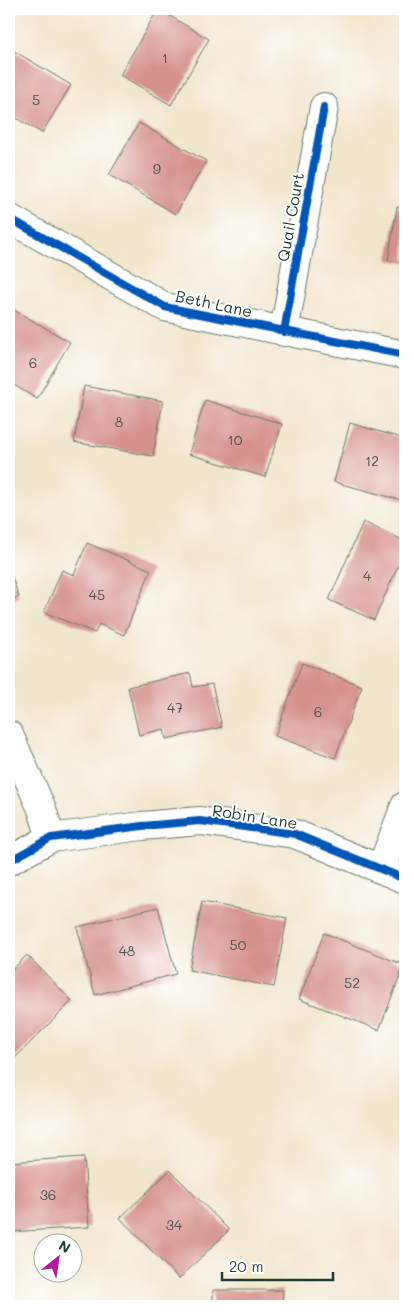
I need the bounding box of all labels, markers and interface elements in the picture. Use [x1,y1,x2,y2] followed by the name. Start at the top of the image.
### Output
[162,48,168,67] house number: 1
[32,90,40,109] house number: 5
[153,159,161,178] house number: 9
[272,171,308,263] street label: Quail Court
[174,285,254,321] street label: Beth Lane
[29,353,37,372] house number: 6
[115,412,123,431] house number: 8
[228,430,243,449] house number: 10
[365,451,379,470] house number: 12
[363,566,372,585] house number: 4
[89,585,105,604] house number: 45
[167,698,183,717] house number: 47
[314,702,322,721] house number: 6
[211,799,299,833] street label: Robin Lane
[230,935,247,954] house number: 50
[119,941,135,960] house number: 48
[344,973,360,992] house number: 52
[40,1185,56,1204] house number: 36
[166,1215,183,1234] house number: 34
[32,1232,82,1282] north arrow
[55,1235,74,1257] text: N
[222,1250,333,1282] scale bar
[229,1256,263,1276] text: 20 m

